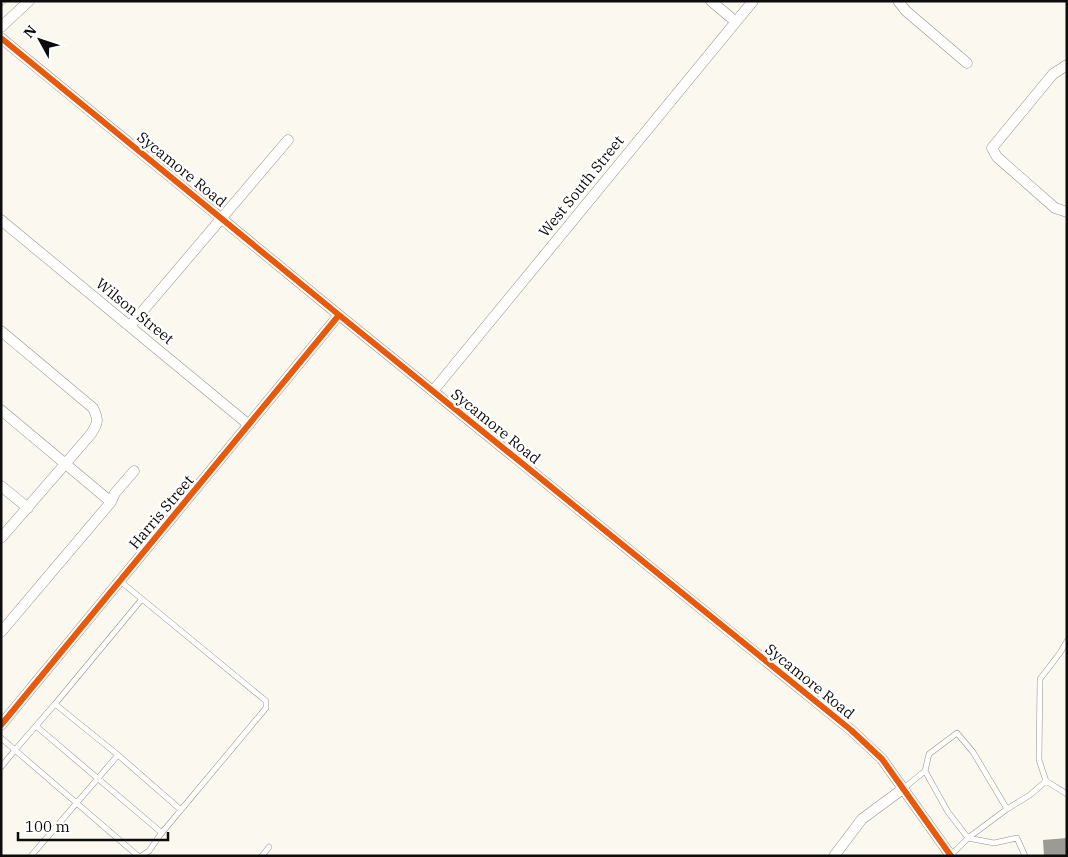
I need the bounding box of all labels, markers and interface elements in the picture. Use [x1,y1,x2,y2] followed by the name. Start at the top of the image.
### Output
[15,15,65,65] north arrow
[20,22,40,42] text: N
[134,127,230,211] street label: Sycamore Road
[534,132,628,240] street label: West South Street
[92,274,178,348] street label: Wilson Street
[448,384,544,468] street label: Sycamore Road
[124,471,198,553] street label: Harris Street
[762,639,858,723] street label: Sycamore Road
[18,810,168,842] scale bar
[25,817,70,836] text: 100 m

